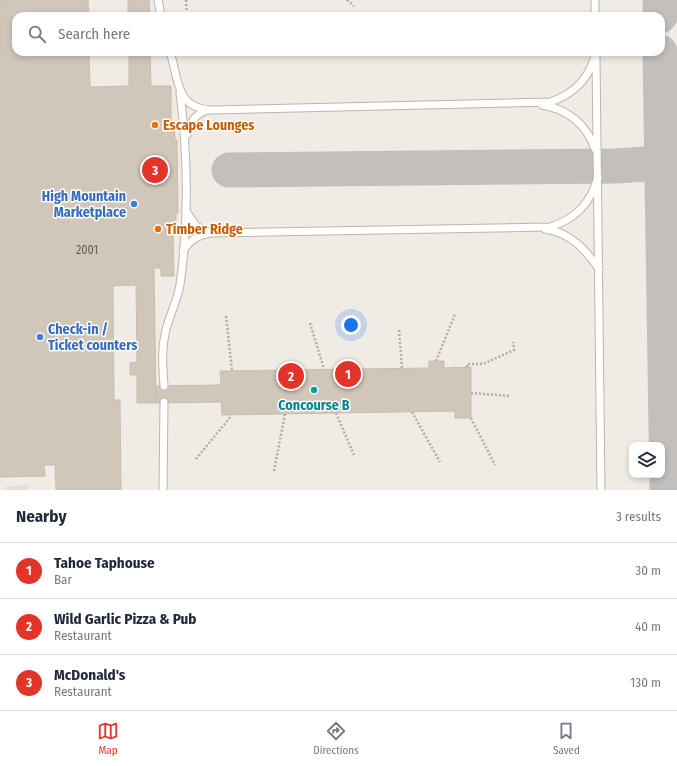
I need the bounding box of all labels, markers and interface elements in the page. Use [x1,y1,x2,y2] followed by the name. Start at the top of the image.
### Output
[12,12,665,56] search box
[26,23,48,45] icon: search
[58,25,130,43] text: Search here
[163,117,254,134] place label: Escape Lounges
[150,120,160,130] marker: Escape Lounges
[142,155,168,185] pin: 3
[42,188,126,221] place label: High Mountain Marketplace
[129,199,139,209] marker: High Mountain Marketplace
[166,221,243,238] place label: Timber Ridge
[153,224,163,234] marker: Timber Ridge
[76,243,98,257] house number: 2001
[341,315,361,335] your location
[48,321,137,354] place label: Check-in / Ticket counters
[35,332,45,342] marker: Check-in / Ticket counters
[335,359,361,389] pin: 1
[278,361,304,391] pin: 2
[309,385,319,395] marker: Concourse B
[278,397,350,414] place label: Concourse B
[629,442,665,478] map controls
[629,442,665,478] button: layers
[16,506,67,527] text: Nearby
[616,509,661,524] text: 3 results
[54,554,155,572] text: Tahoe Taphouse
[26,563,32,578] text: 1
[635,563,661,578] text: 30 m
[54,572,72,587] text: Bar
[54,610,197,628] text: Wild Garlic Pizza & Pub
[26,619,32,634] text: 2
[635,619,661,634] text: 40 m
[54,628,112,643] text: Restaurant
[54,666,125,684] text: McDonald's
[26,675,32,690] text: 3
[630,675,661,690] text: 130 m
[54,684,112,699] text: Restaurant
[97,720,119,757] tab: Map
[313,720,359,757] tab: Directions
[553,720,580,757] tab: Saved

